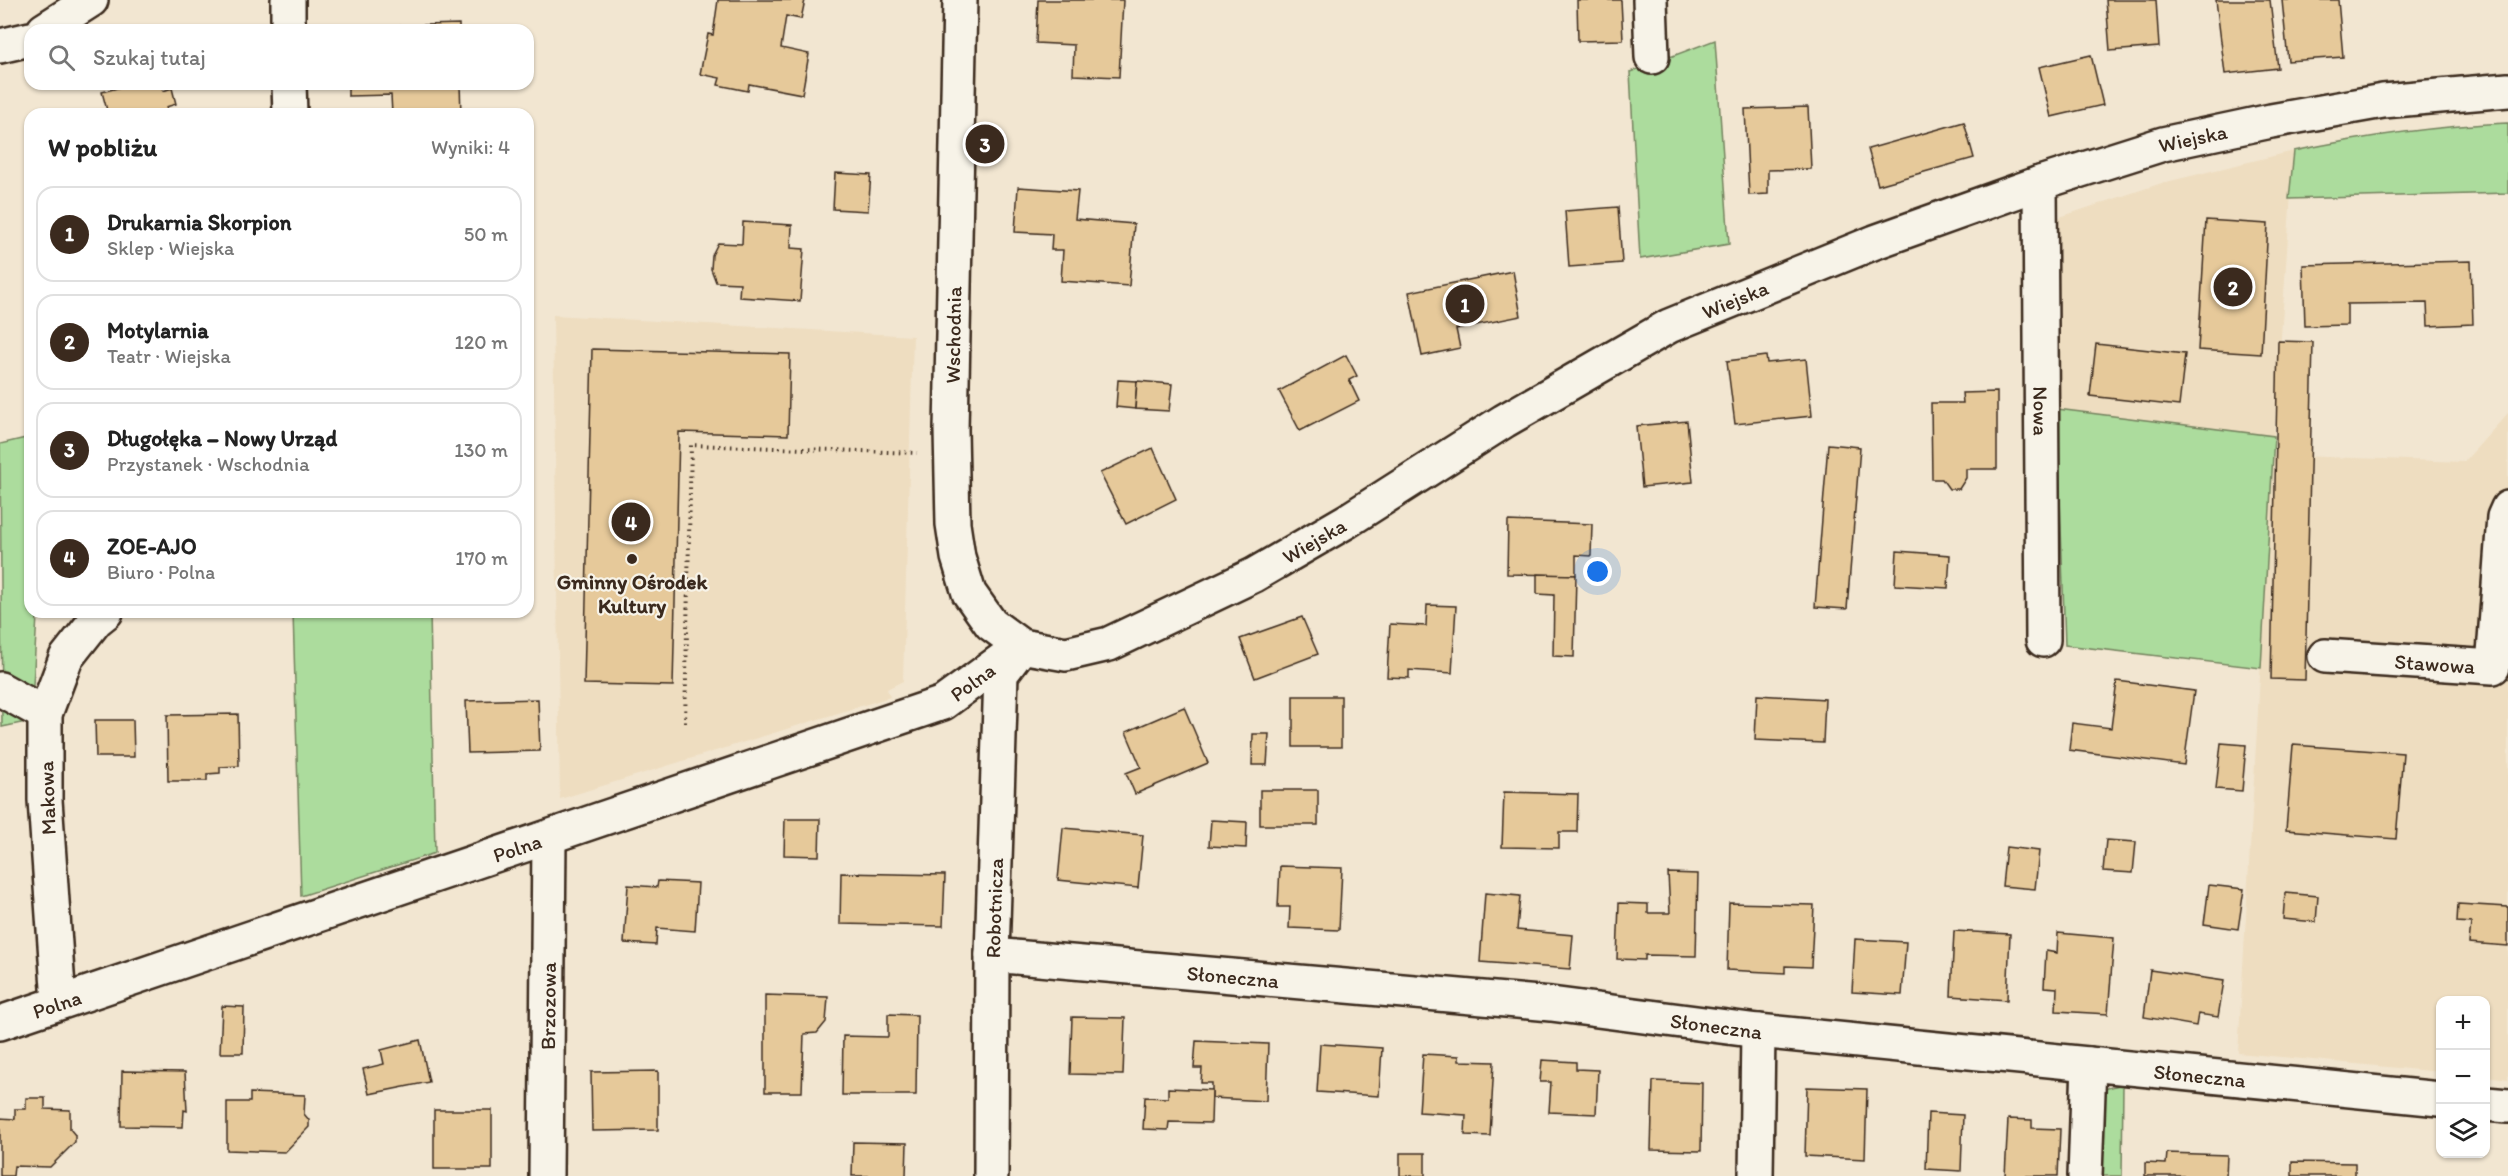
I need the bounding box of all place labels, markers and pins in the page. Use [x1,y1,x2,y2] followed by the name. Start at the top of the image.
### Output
[966,122,1004,166] pin: 3
[2214,264,2252,310] pin: 2
[1446,282,1484,326] pin: 1
[612,500,650,544] pin: 4
[625,552,639,566] marker: Gminny Ośrodek Kultury
[557,569,708,619] place label: Gminny Ośrodek Kultury

